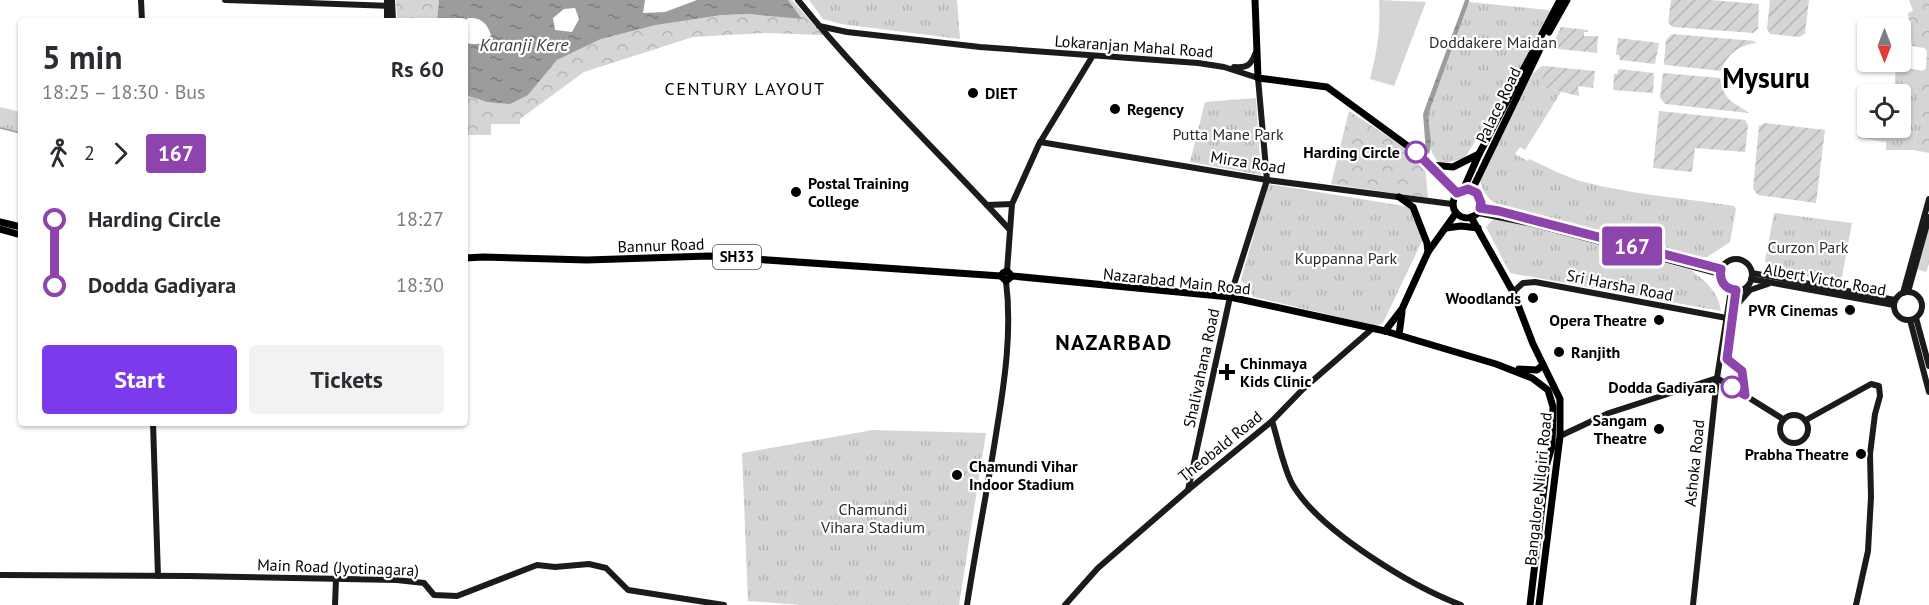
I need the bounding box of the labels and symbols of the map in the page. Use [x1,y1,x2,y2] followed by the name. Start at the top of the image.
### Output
[1857,18,1911,72] north arrow
[1054,30,1214,62] street label: Lokaranjan Mahal Road
[1429,32,1557,52] park label: Doddakere Maidan
[479,33,569,56] water label: Karanji Kere
[1722,59,1810,96] district label: Mysuru
[1471,64,1525,146] street label: Palace Road
[665,77,825,100] district label: CENTURY LAYOUT
[985,83,1017,103] place label: DIET
[966,86,980,100] marker: DIET
[1127,99,1184,119] place label: Regency
[1108,102,1122,116] marker: Regency
[1172,124,1284,144] park label: Putta Mane Park
[1405,141,1427,163] marker: Harding Circle
[1303,142,1400,162] place label: Harding Circle
[1209,146,1287,178] street label: Mirza Road
[808,173,909,211] place label: Postal Training College
[789,185,803,199] marker: Postal Training College
[1598,226,1666,266] line badge: 167
[617,233,705,257] street label: Bannur Road
[1768,237,1849,257] park label: Curzon Park
[713,245,761,269] road number: SH33
[1295,248,1397,268] park label: Kuppanna Park
[1762,258,1888,300] street label: Albert Victor Road
[1102,263,1252,299] street label: Nazarabad Main Road
[1565,265,1675,305] street label: Sri Harsha Road
[1446,288,1521,308] place label: Woodlands
[1526,291,1540,305] marker: Woodlands
[1748,300,1838,320] place label: PVR Cinemas
[1843,303,1857,317] marker: PVR Cinemas
[1179,307,1223,429] street label: Shalivahana Road
[1549,310,1647,330] place label: Opera Theatre
[1652,313,1666,327] marker: Opera Theatre
[1055,328,1173,356] district label: NAZARBAD
[1571,342,1620,362] place label: Ranjith
[1552,345,1566,359] marker: Ranjith
[1240,353,1311,391] place label: Chinmaya Kids Clinic
[1218,363,1236,381] marker: Chinmaya Kids Clinic
[1721,376,1743,398] marker: Dodda Gadiyara
[1608,377,1716,397] place label: Dodda Gadiyara
[1174,406,1266,486] street label: Theobald Road
[1592,410,1647,448] place label: Sangam Theatre
[1520,411,1556,567] street label: Bangalore Nilgiri Road
[1679,419,1709,507] street label: Ashoka Road
[1652,422,1666,436] marker: Sangam Theatre
[1745,444,1849,464] place label: Prabha Theatre
[1854,447,1868,461] marker: Prabha Theatre
[969,456,1078,494] place label: Chamundi Vihar Indoor Stadium
[950,468,964,482] marker: Chamundi Vihar Indoor Stadium
[820,499,925,537] park label: Chamundi Vihara Stadium
[257,554,419,580] street label: Main Road (Jyotinagara)

